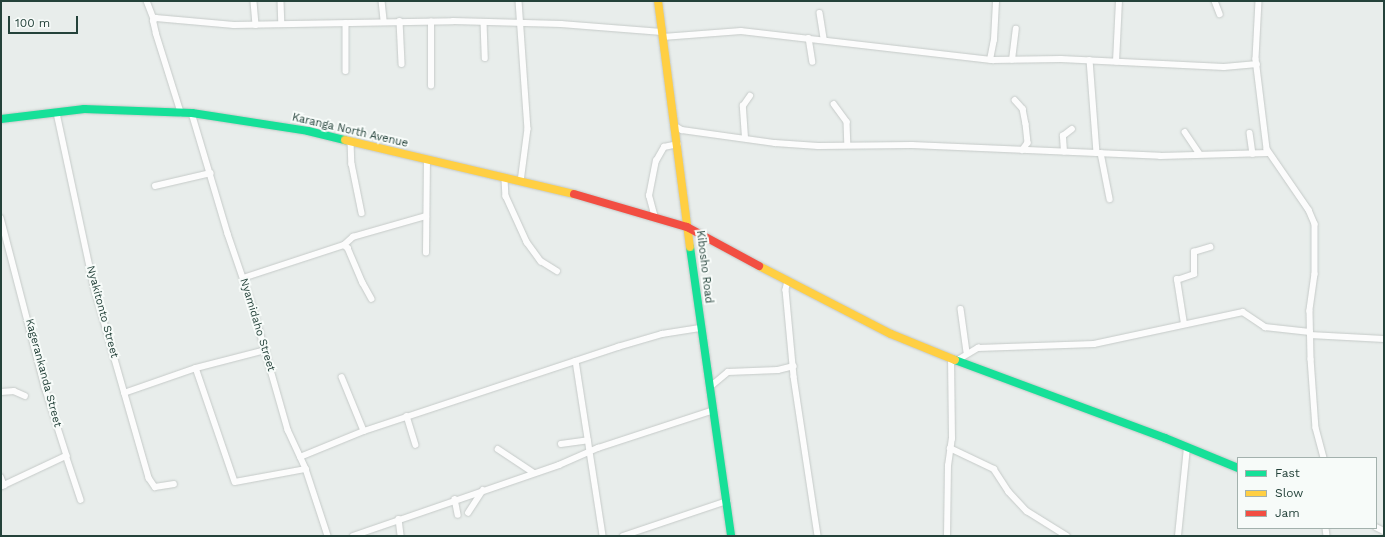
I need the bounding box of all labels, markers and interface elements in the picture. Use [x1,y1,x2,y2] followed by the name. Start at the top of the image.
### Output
[10,8,80,34] scale bar
[15,16,50,30] text: 100 m
[290,111,410,151] street label: Karanga North Avenue
[693,230,715,304] street label: Kibosho Road
[83,264,121,360] street label: Nyakitonto Street
[237,277,277,373] street label: Nyamidaho Street
[22,317,64,429] street label: Kagerankanda Street
[1237,457,1377,529] legend
[1275,466,1300,480] text: Fast
[1275,486,1303,500] text: Slow
[1275,506,1300,520] text: Jam

